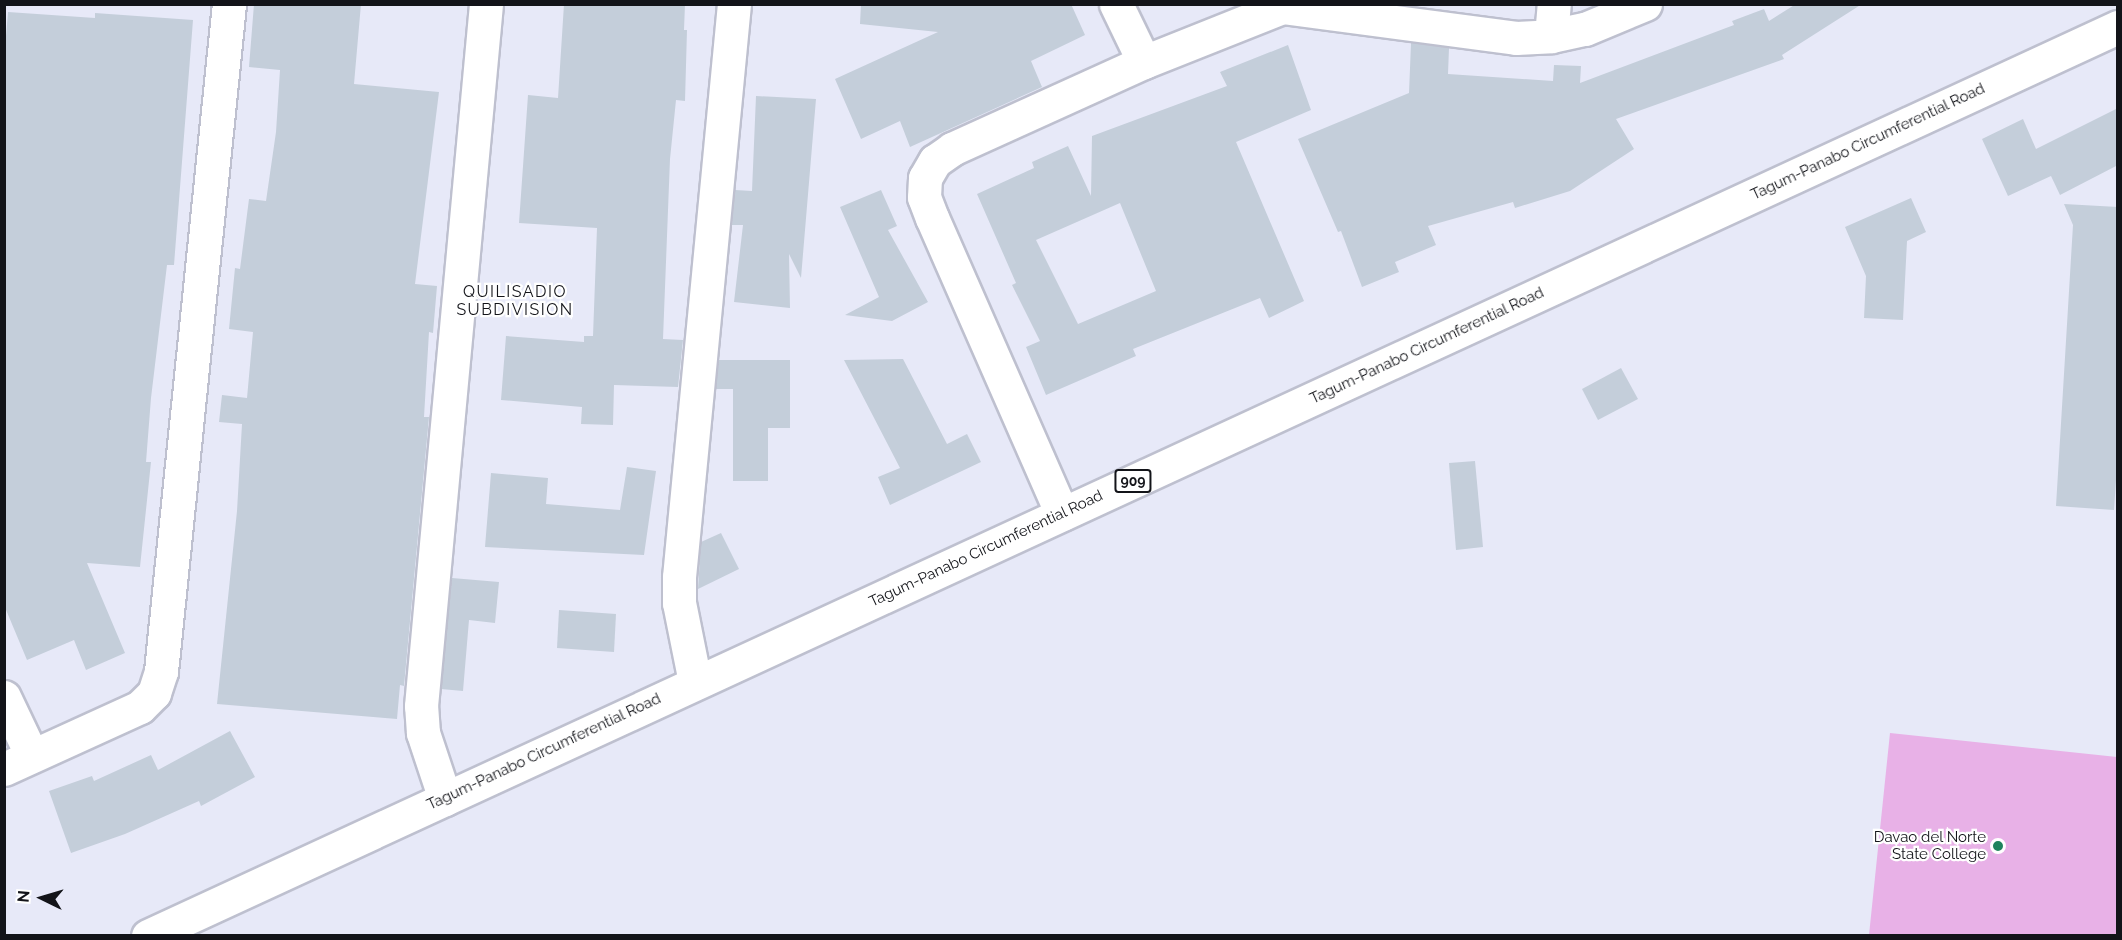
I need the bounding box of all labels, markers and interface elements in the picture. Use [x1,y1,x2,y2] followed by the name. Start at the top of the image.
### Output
[1748,80,1988,204] street label: Tagum-Panabo Circumferential Road
[456,282,574,320] district label: QUILISADIO SUBDIVISION
[1307,284,1547,408] street label: Tagum-Panabo Circumferential Road
[1114,470,1152,492] road number: 909
[866,487,1106,611] street label: Tagum-Panabo Circumferential Road
[424,690,664,814] street label: Tagum-Panabo Circumferential Road
[1873,828,1986,863] place label: Davao del Norte State College
[1991,839,2005,853] marker: Davao del Norte State College
[12,868,72,928] north arrow
[14,889,34,903] text: N

